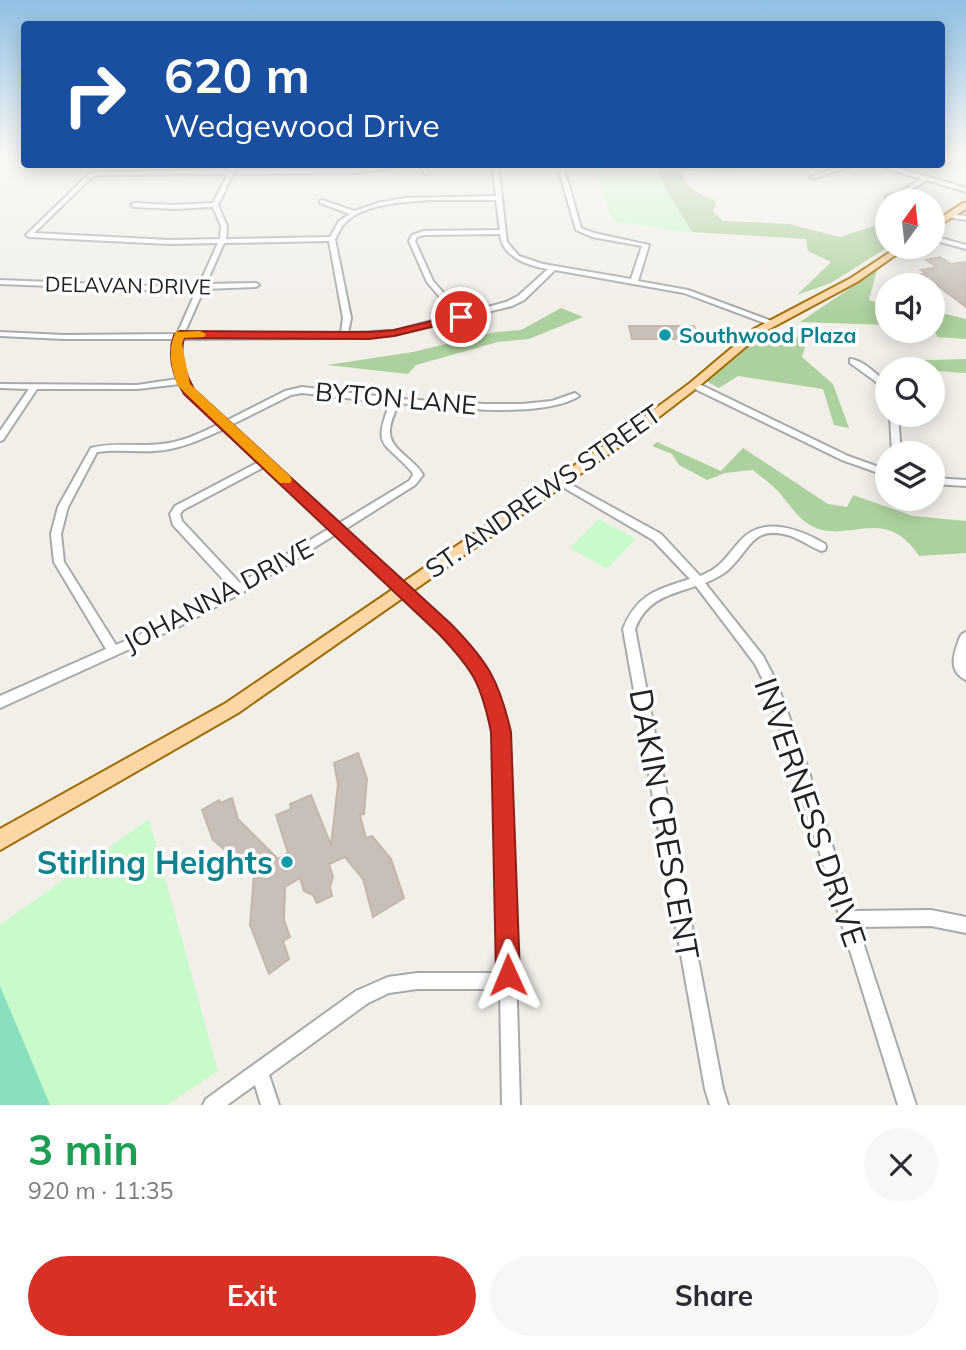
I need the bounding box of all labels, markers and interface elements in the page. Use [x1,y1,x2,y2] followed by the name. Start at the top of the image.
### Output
[164,44,310,105] text: 620 m
[49,49,140,140] icon: right
[164,105,440,145] text: Wedgewood Drive
[875,189,945,259] north arrow
[875,189,945,511] map controls
[45,271,211,299] street label: DELAVAN DRIVE
[875,273,945,343] button: sound
[431,287,491,347] pin
[442,298,480,336] icon: arrive
[679,322,856,348] place label: Southwood Plaza
[657,327,673,343] marker: Southwood Plaza
[875,357,945,427] button: search
[314,375,478,421] street label: BYTON LANE
[419,397,668,585] street label: ST. ANDREWS STREET
[875,441,945,511] button: layers
[118,531,318,659] street label: JOHANNA DRIVE
[746,672,876,952] street label: INVERNESS DRIVE
[621,685,709,963] street label: DAKIN CRESCENT
[37,842,273,882] place label: Stirling Heights
[279,854,295,870] marker: Stirling Heights
[471,938,545,1012] position arrow
[28,1123,139,1176] text: 3 min
[864,1128,938,1202] button: close
[28,1176,173,1205] text: 920 m · 11:35
[28,1256,476,1336] button: Exit
[490,1256,938,1336] button: Share

